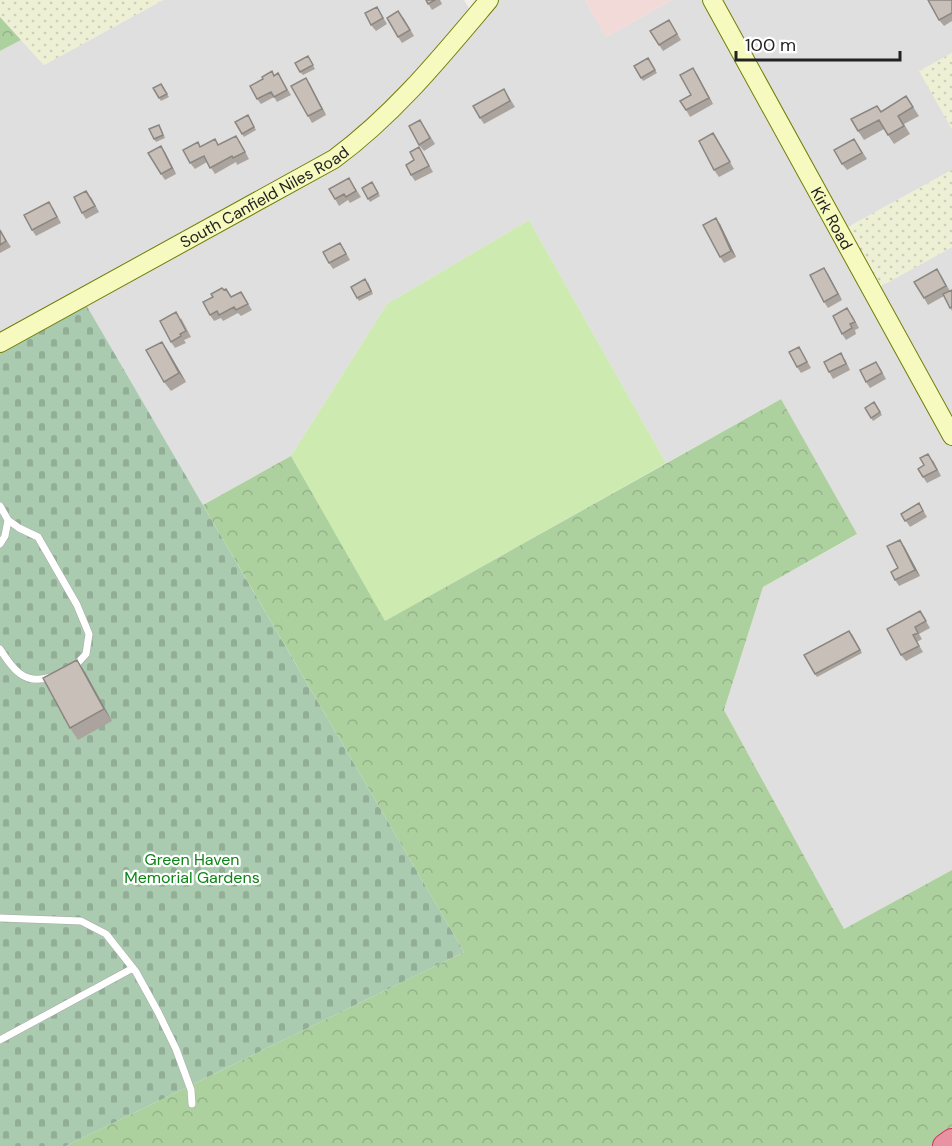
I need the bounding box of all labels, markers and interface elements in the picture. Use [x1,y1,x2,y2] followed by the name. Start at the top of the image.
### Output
[736,24,900,62] scale bar
[745,33,796,57] text: 100 m
[176,142,353,253] street label: South Canfield Niles Road
[806,183,857,254] street label: Kirk Road
[124,849,260,888] park label: Green Haven Memorial Gardens

